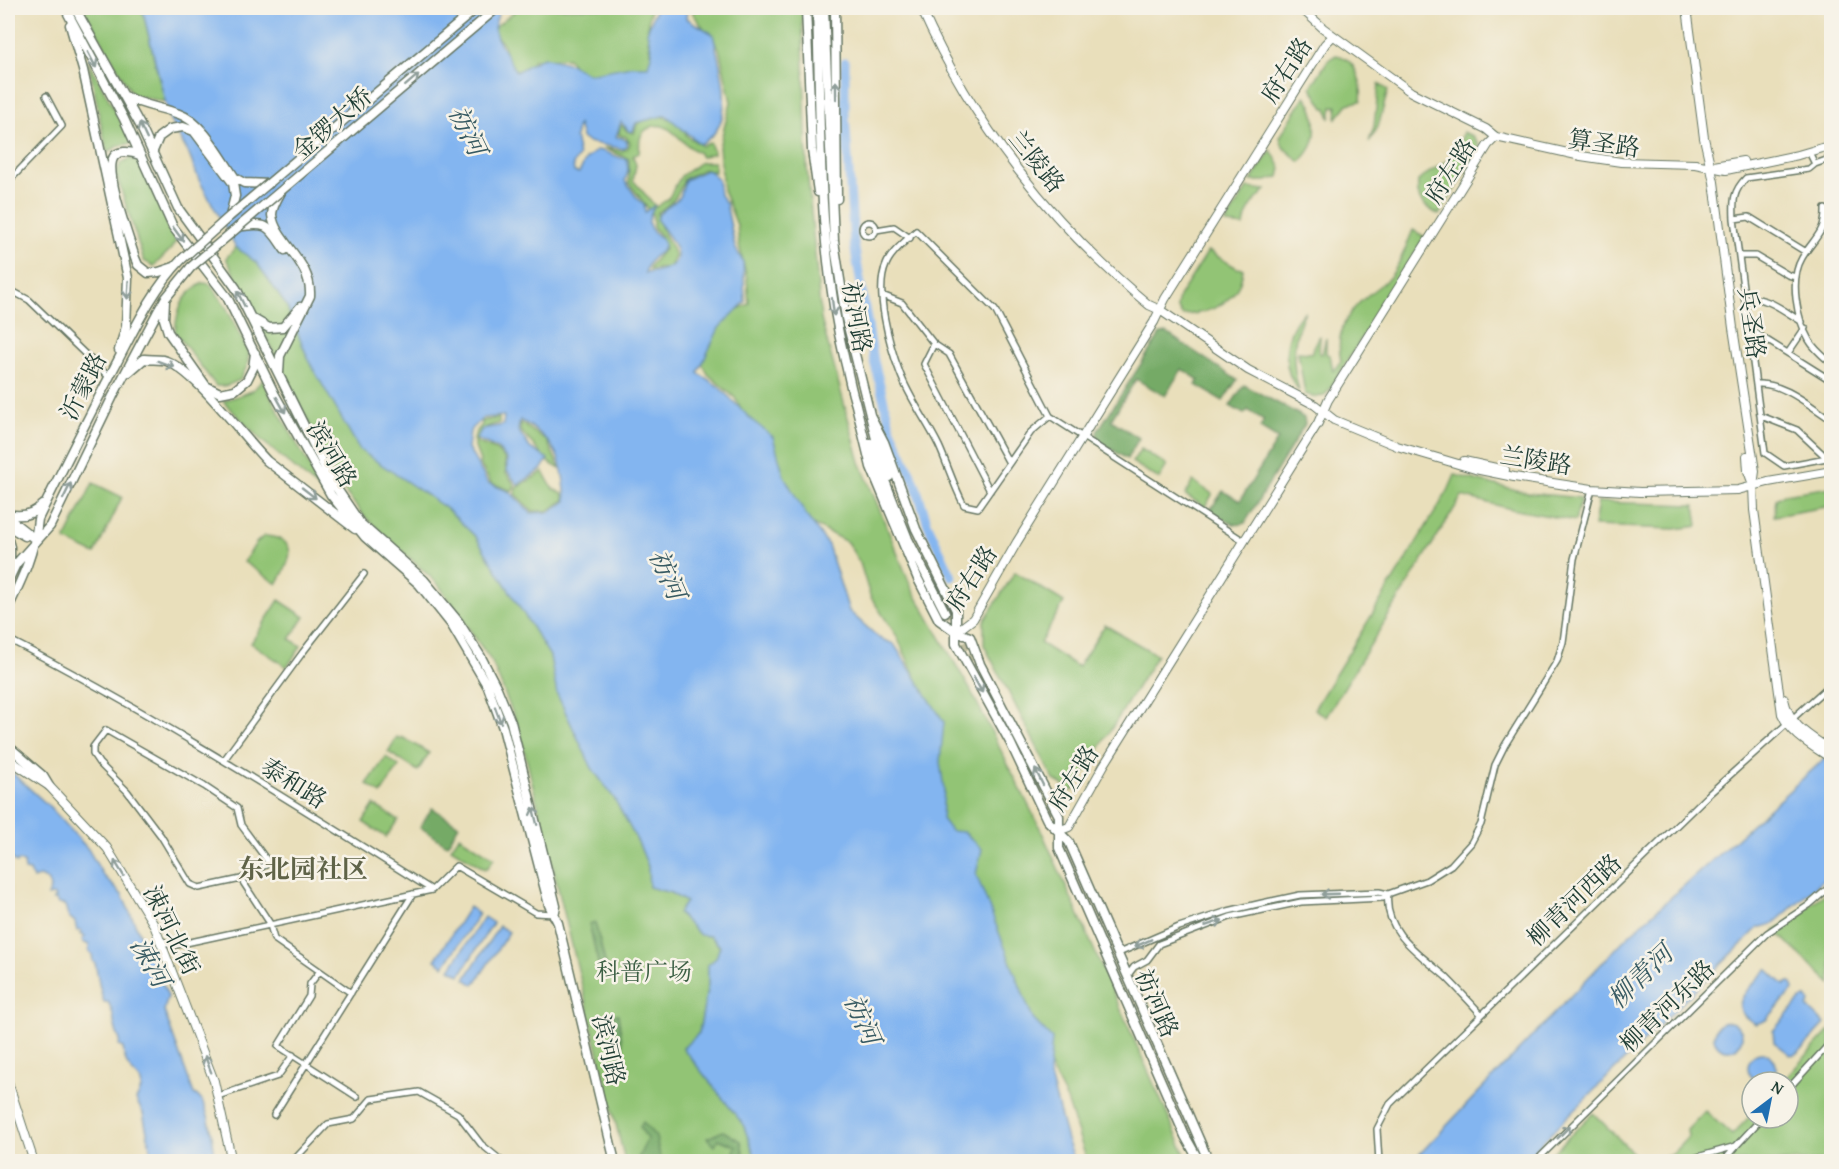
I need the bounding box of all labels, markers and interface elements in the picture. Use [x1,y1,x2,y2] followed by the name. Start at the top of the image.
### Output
[1252,30,1320,110] street label: 府右路
[87,50,98,68] one-way arrow
[404,73,419,87] one-way arrow
[284,78,380,168] street label: 金锣大桥
[830,81,841,101] one-way arrow
[439,98,499,166] water label: 祊河
[1566,121,1642,165] street label: 算圣路
[1001,122,1073,200] street label: 兰陵路
[137,123,149,141] one-way arrow
[1416,131,1484,211] street label: 府左路
[172,225,185,241] one-way arrow
[122,279,133,299] one-way arrow
[834,279,880,355] street label: 祊河路
[1730,285,1774,361] street label: 兵圣路
[235,290,247,308] one-way arrow
[828,296,839,316] one-way arrow
[51,346,115,426] street label: 沂蒙路
[157,359,175,370] one-way arrow
[275,396,287,413] one-way arrow
[298,414,366,494] street label: 滨河路
[1498,437,1574,483] street label: 兰陵路
[62,483,73,501] one-way arrow
[301,487,317,500] one-way arrow
[937,538,1005,618] street label: 府右路
[640,542,698,609] water label: 祊河
[972,676,984,693] one-way arrow
[493,705,504,724] one-way arrow
[1039,738,1107,818] street label: 府左路
[254,749,334,817] street label: 泰和路
[1033,768,1045,786] one-way arrow
[528,807,540,826] one-way arrow
[1519,846,1629,954] street label: 柳青河西路
[238,849,368,888] district label: 东北园社区
[113,860,125,877] one-way arrow
[138,881,206,979] street label: 涑河北街
[1320,888,1340,899] one-way arrow
[1204,916,1223,927] one-way arrow
[125,932,177,992] water label: 涑河
[1598,932,1684,1017] water label: 柳青河
[1134,938,1152,950] one-way arrow
[1612,952,1722,1060] street label: 柳青河东路
[596,954,692,989] park label: 科普广场
[1126,963,1188,1043] street label: 祊河路
[835,987,893,1054] water label: 祊河
[584,1011,634,1089] street label: 滨河路
[202,1055,213,1074] one-way arrow
[1740,1070,1800,1130] north arrow
[1767,1074,1789,1100] text: N
[1557,1124,1572,1139] one-way arrow

